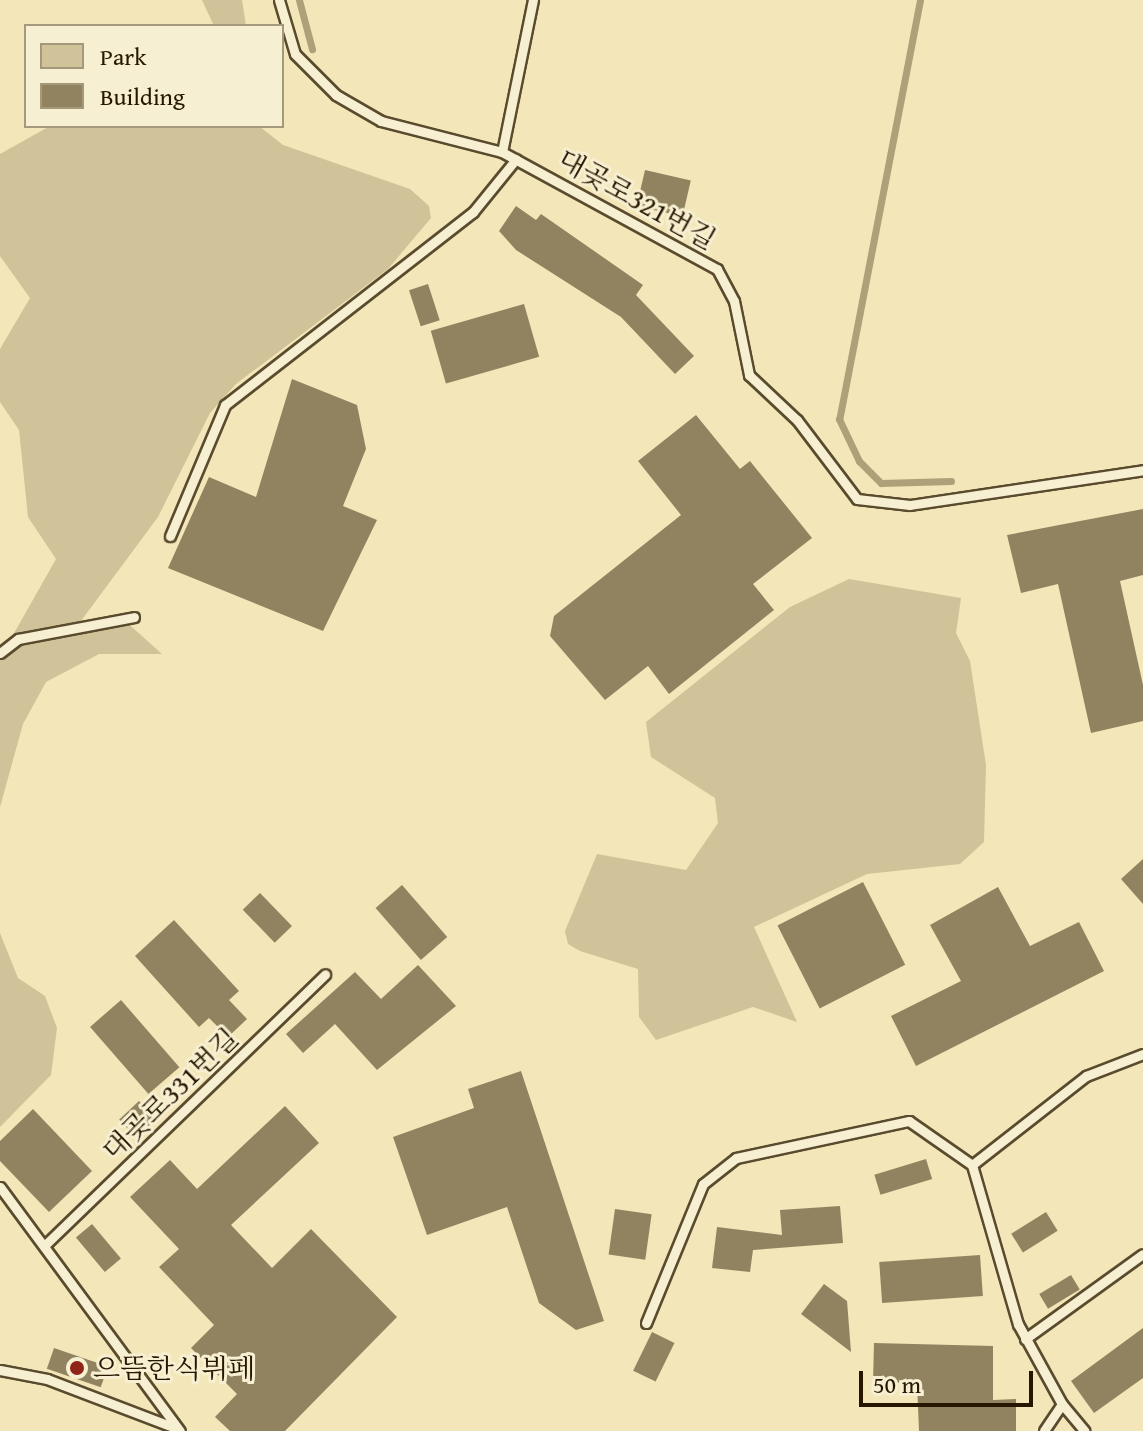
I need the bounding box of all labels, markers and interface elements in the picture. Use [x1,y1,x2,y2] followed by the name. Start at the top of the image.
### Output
[24,24,284,128] legend
[100,39,146,74] text: Park
[100,79,185,114] text: Building
[552,142,722,256] street label: 대곶로321번길
[95,1021,245,1167] street label: 대곶로331번길
[93,1351,255,1385] place label: 으뜸한식뷔페
[863,1355,1037,1405] scale bar
[68,1359,86,1377] marker: 으뜸한식뷔페
[873,1367,921,1402] text: 50 m

